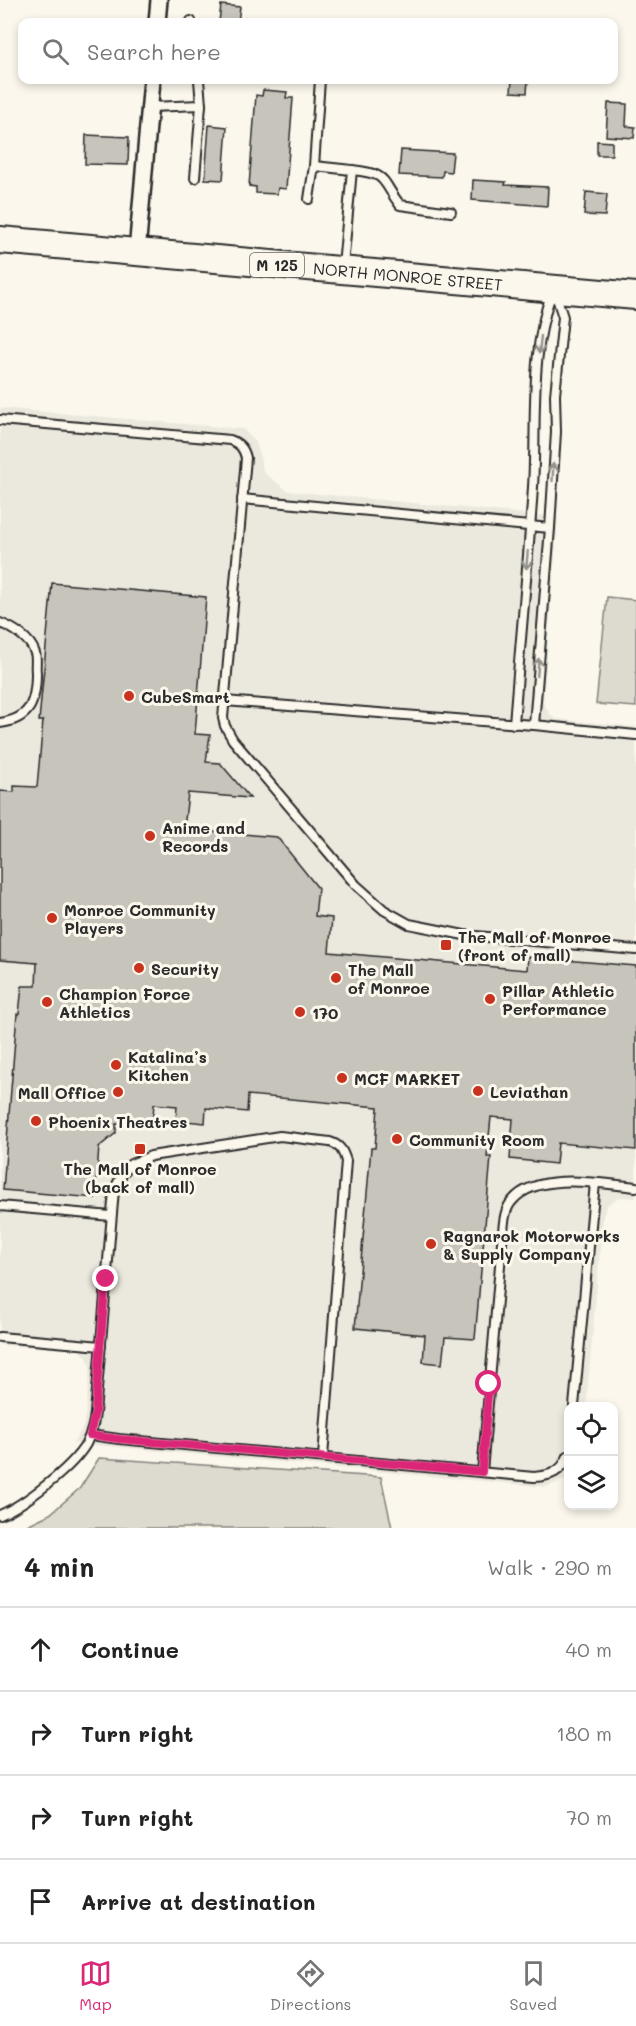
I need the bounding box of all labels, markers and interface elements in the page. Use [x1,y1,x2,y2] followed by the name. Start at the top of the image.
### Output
[18,18,618,84] search box
[39,35,72,68] icon: search
[87,37,221,66] text: Search here
[250,253,304,277] road number: M 125
[312,257,504,295] street label: NORTH MONROE STREET
[534,334,545,354] one-way arrow
[548,463,559,483] one-way arrow
[521,550,532,570] one-way arrow
[533,657,544,677] one-way arrow
[141,686,230,707] place label: CubeSmart
[122,689,136,703] marker: CubeSmart
[162,817,245,856] place label: Anime and Records
[143,829,157,843] marker: Anime and Records
[64,899,216,938] place label: Monroe Community Players
[45,911,59,925] marker: Monroe Community Players
[458,926,611,965] place label: The Mall of Monroe (front of mall)
[439,938,453,952] marker: The Mall of Monroe (front of mall)
[151,958,219,979] place label: Security
[348,959,430,998] place label: The Mall of Monroe
[132,961,146,975] marker: Security
[329,971,343,985] marker: The Mall of Monroe
[502,980,614,1019] place label: Pillar Athletic Performance
[59,983,190,1022] place label: Champion Force Athletics
[483,992,497,1006] marker: Pillar Athletic Performance
[40,995,54,1009] marker: Champion Force Athletics
[312,1002,338,1023] place label: 170
[293,1005,307,1019] marker: 170
[128,1046,207,1085] place label: Katalina’s Kitchen
[109,1058,123,1072] marker: Katalina’s Kitchen
[354,1068,460,1089] place label: MCF MARKET
[335,1071,349,1085] marker: MCF MARKET
[490,1081,568,1102] place label: Leviathan
[18,1082,106,1103] place label: Mall Office
[471,1084,485,1098] marker: Leviathan
[111,1085,125,1099] marker: Mall Office
[48,1111,187,1132] place label: Phoenix Theatres
[29,1114,43,1128] marker: Phoenix Theatres
[409,1129,545,1150] place label: Community Room
[390,1132,404,1146] marker: Community Room
[133,1142,147,1156] marker: The Mall of Monroe (back of mall)
[64,1158,216,1197] place label: The Mall of Monroe (back of mall)
[443,1225,620,1264] place label: Ragnarok Motorworks & Supply Company
[424,1237,438,1251] marker: Ragnarok Motorworks & Supply Company
[92,1265,118,1291] route end
[475,1370,501,1396] route start
[564,1402,618,1510] map controls
[564,1402,618,1456] button: locate
[564,1456,618,1510] button: layers
[24,1550,94,1584] text: 4 min
[487,1554,612,1580] text: Walk · 290 m
[24,1633,57,1666] icon: ahead
[81,1635,179,1664] text: Continue
[566,1636,612,1662] text: 40 m
[24,1717,57,1750] icon: right
[81,1719,193,1748] text: Turn right
[556,1720,612,1746] text: 180 m
[24,1801,57,1834] icon: right
[81,1803,193,1832] text: Turn right
[566,1804,612,1830] text: 70 m
[24,1885,57,1918] icon: arrive
[81,1887,316,1916] text: Arrive at destination
[79,1957,112,2014] tab: Map
[270,1957,351,2014] tab: Directions
[509,1957,557,2014] tab: Saved

